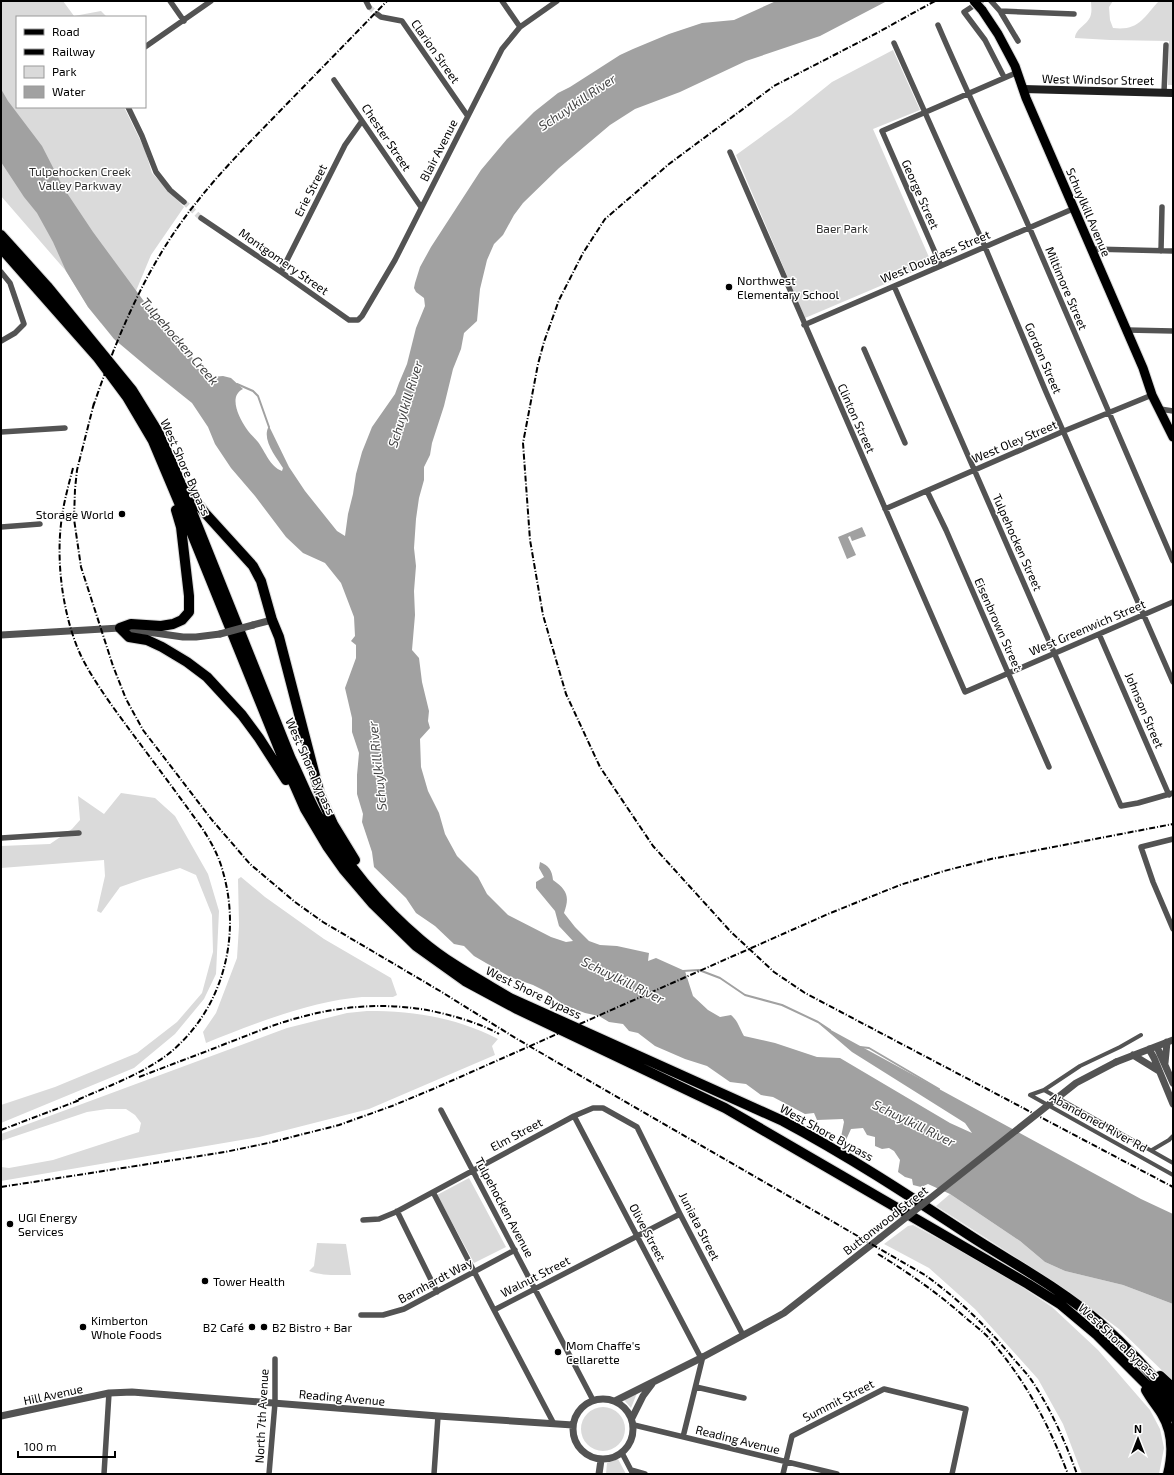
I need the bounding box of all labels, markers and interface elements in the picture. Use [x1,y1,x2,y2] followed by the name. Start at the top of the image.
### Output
[16,16,146,108] legend
[409,16,463,86] street label: Clarion Street
[52,24,80,38] text: Road
[52,44,96,58] text: Railway
[52,64,77,78] text: Park
[535,70,619,134] water label: Schuylkill River
[1042,71,1155,87] street label: West Windsor Street
[52,84,86,98] text: Water
[359,101,415,174] street label: Chester Street
[416,117,460,183] street label: Blair Avenue
[899,157,943,231] street label: George Street
[291,161,329,219] street label: Erie Street
[29,164,131,192] park label: Tulpehocken Creek Valley Parkway
[1064,166,1114,258] street label: Schuylkill Avenue
[816,221,868,235] park label: Baer Park
[236,225,332,297] street label: Montgomery Street
[878,226,992,285] street label: West Douglass Street
[1043,244,1091,332] street label: Miltimore Street
[737,273,840,301] place label: Northwest Elementary School
[724,282,734,292] marker: Northwest Elementary School
[138,294,222,388] water label: Tulpehocken Creek
[1023,320,1065,396] street label: Gordon Street
[384,358,426,449] water label: Schuylkill River
[835,381,879,455] street label: Clinton Street
[158,416,214,518] street label: West Shore Bypass
[969,417,1059,465] street label: West Oley Street
[990,491,1046,593] street label: Tulpehocken Street
[36,507,114,521] place label: Storage World
[117,509,127,519] marker: Storage World
[972,575,1026,673] street label: Eisenbrown Street
[1027,596,1148,658] street label: West Greenwich Street
[1123,670,1167,750] street label: Johnson Street
[283,715,339,817] street label: West Shore Bypass
[364,720,390,811] water label: Schuylkill River
[579,953,668,1007] water label: Schuylkill River
[484,963,584,1021] street label: West Shore Bypass
[1048,1089,1150,1155] street label: Abandoned River Rd
[870,1096,959,1150] water label: Schuylkill River
[778,1100,876,1164] street label: West Shore Bypass
[488,1114,545,1154] street label: Elm Street
[473,1155,537,1259] street label: Tulpehocken Avenue
[840,1182,930,1257] street label: Buttonwood Street
[677,1190,723,1263] street label: Juniata Street
[627,1201,669,1264] street label: Olive Street
[18,1210,78,1238] place label: UGI Energy Services
[5,1219,15,1229] marker: UGI Energy Services
[498,1252,572,1299] street label: Walnut Street
[395,1254,475,1305] street label: Barnhardt Way
[213,1274,285,1288] place label: Tower Health
[200,1276,210,1286] marker: Tower Health
[1076,1300,1162,1382] street label: West Shore Bypass
[91,1313,162,1341] place label: Kimberton Whole Foods
[203,1320,244,1334] place label: B2 Café
[272,1320,352,1334] place label: B2 Bistro + Bar
[78,1322,88,1332] marker: Kimberton Whole Foods
[247,1322,257,1332] marker: B2 Café
[259,1322,269,1332] marker: B2 Bistro + Bar
[566,1338,640,1366] place label: Mom Chaffe's Cellarette
[553,1347,563,1357] marker: Mom Chaffe's Cellarette
[252,1368,270,1464] street label: North 7th Avenue
[800,1376,876,1424] street label: Summit Street
[22,1381,84,1407] street label: Hill Avenue
[298,1386,386,1408] street label: Reading Avenue
[1118,1419,1158,1459] north arrow
[694,1422,782,1456] street label: Reading Avenue
[1134,1422,1142,1435] text: N
[18,1433,115,1459] scale bar
[24,1439,56,1453] text: 100 m

